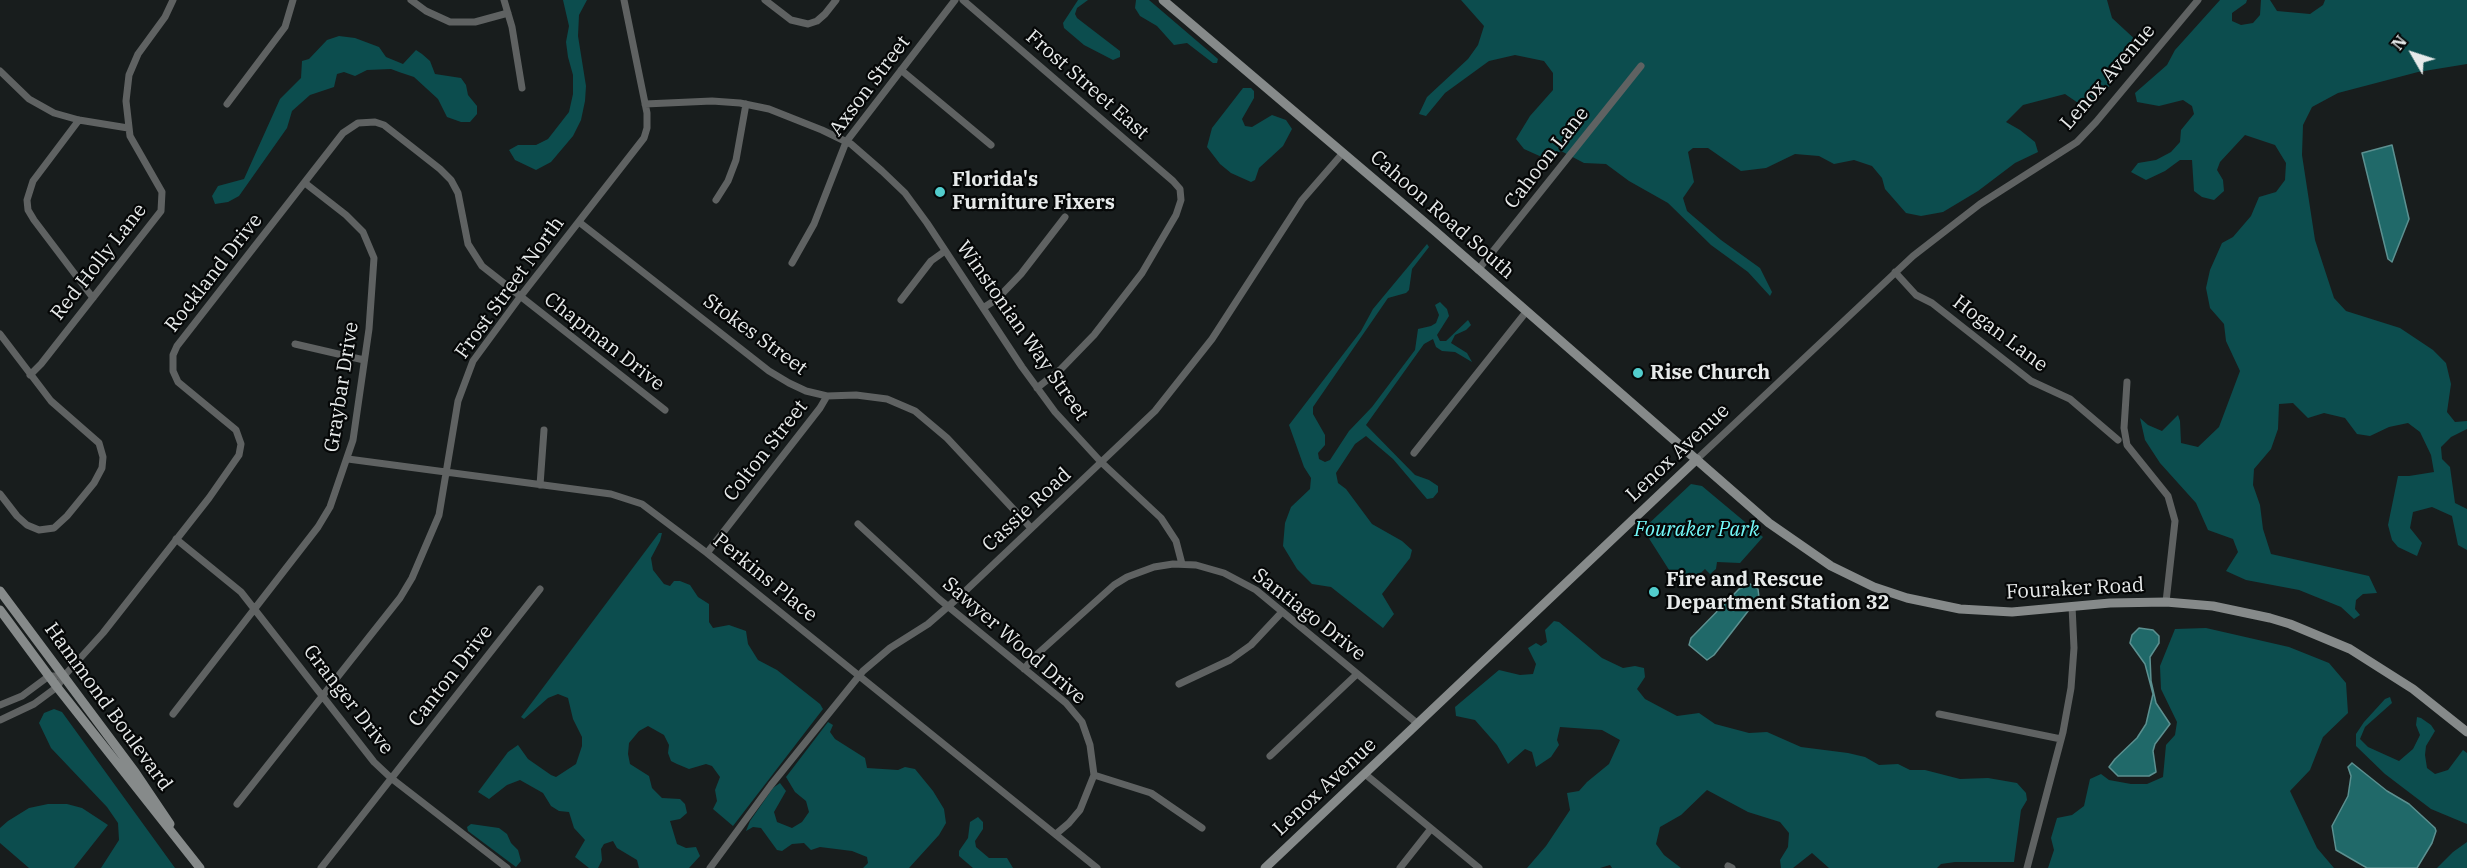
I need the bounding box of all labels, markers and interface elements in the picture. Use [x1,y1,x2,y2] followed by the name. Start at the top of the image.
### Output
[2055,19,2161,135] street label: Lenox Avenue
[2383,24,2443,84] north arrow
[1021,25,1153,145] street label: Frost Street East
[824,31,916,141] street label: Axson Street
[2387,31,2411,54] text: N
[1500,102,1594,214] street label: Cahoon Lane
[1365,146,1519,284] street label: Cahoon Road South
[952,168,1115,215] place label: Florida's Furniture Fixers
[933,185,947,199] marker: Florida's Furniture Fixers
[46,199,152,325] street label: Red Holly Lane
[160,209,268,337] street label: Rockland Drive
[450,212,570,364] street label: Frost Street North
[951,237,1093,425] street label: Winstonian Way Street
[539,287,669,397] street label: Chapman Drive
[698,289,812,381] street label: Stokes Street
[1948,291,2052,377] street label: Hogan Lane
[320,320,364,454] street label: Graybar Drive
[1650,361,1770,385] place label: Rise Church
[1631,366,1645,380] marker: Rise Church
[719,396,813,506] street label: Colton Street
[1621,399,1735,507] street label: Lenox Avenue
[978,463,1076,557] street label: Cassie Road
[1634,518,1760,542] park label: Fouraker Park
[708,529,822,627] street label: Perkins Place
[1248,563,1370,667] street label: Santiago Drive
[1666,568,1890,615] place label: Fire and Rescue Department Station 32
[938,572,1090,710] street label: Sawyer Wood Drive
[2005,573,2145,605] street label: Fouraker Road
[1647,585,1661,599] marker: Fire and Rescue Department Station 32
[39,618,177,796] street label: Hammond Boulevard
[404,620,498,732] street label: Canton Drive
[298,640,398,760] street label: Granger Drive
[1268,733,1382,841] street label: Lenox Avenue

